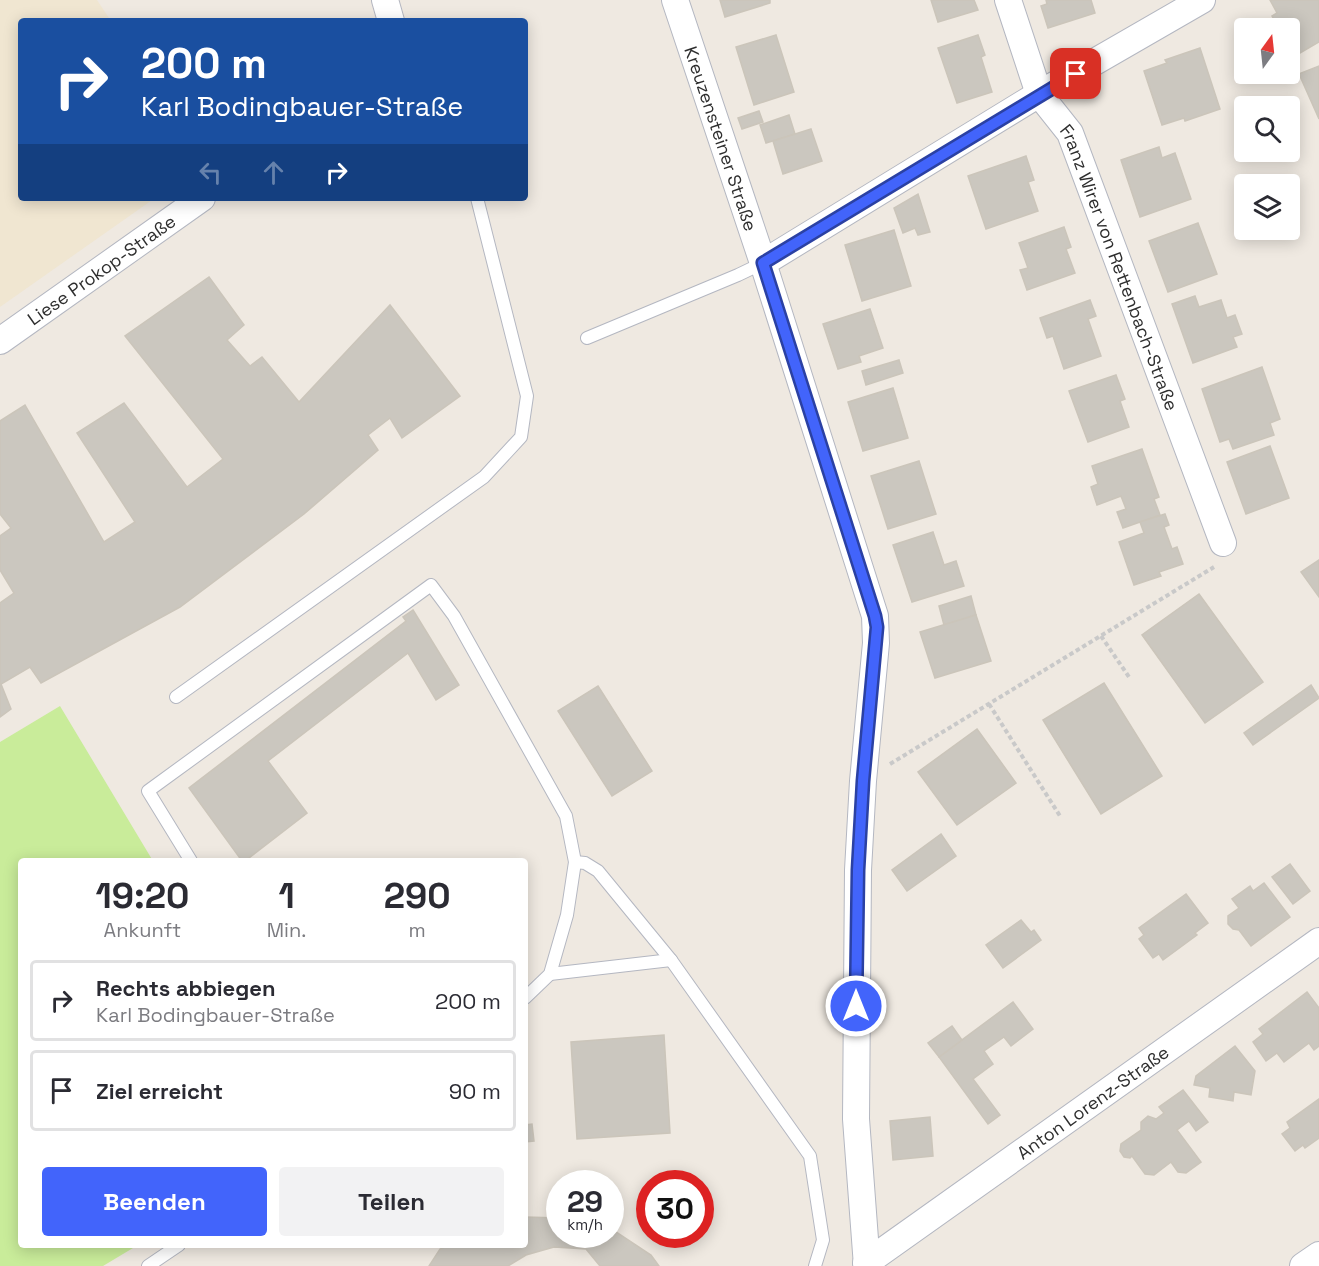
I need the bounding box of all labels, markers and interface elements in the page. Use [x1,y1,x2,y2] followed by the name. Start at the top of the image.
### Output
[1234,18,1300,84] north arrow
[1234,18,1300,240] map controls
[141,37,267,90] text: 200 m
[42,42,120,120] icon: right
[680,43,763,234] street label: Kreuzensteiner Straße
[1050,48,1101,99] pin
[1059,57,1092,90] icon: arrive
[141,89,463,124] text: Karl Bodingbauer-Straße
[1234,96,1300,162] button: search
[1056,119,1184,414] street label: Franz Wirer von Rettenbach-Straße
[194,156,227,189] icon: left
[257,156,290,189] icon: ahead
[320,156,353,189] icon: right
[1234,174,1300,240] button: layers
[23,209,180,330] street label: Liese Prokop-Straße
[95,873,189,919] text: 19:20
[278,873,295,919] text: 1
[384,873,451,919] text: 290
[104,917,181,943] text: Ankunft
[267,917,306,943] text: Min.
[409,917,426,943] text: m
[96,974,276,1002] text: Rechts abbiegen
[824,974,888,1038] position arrow
[45,984,78,1017] icon: right
[435,987,501,1015] text: 200 m
[96,1002,335,1028] text: Karl Bodingbauer-Straße
[1012,1040,1173,1164] street label: Anton Lorenz-Straße
[45,1074,78,1107] icon: arrive
[96,1077,223,1105] text: Ziel erreicht
[449,1077,501,1105] text: 90 m
[42,1167,267,1236] button: Beenden
[279,1167,504,1236] button: Teilen
[636,1170,714,1248] speed limit sign: 30
[567,1182,603,1221] text: 29
[567,1215,603,1234] text: km/h

